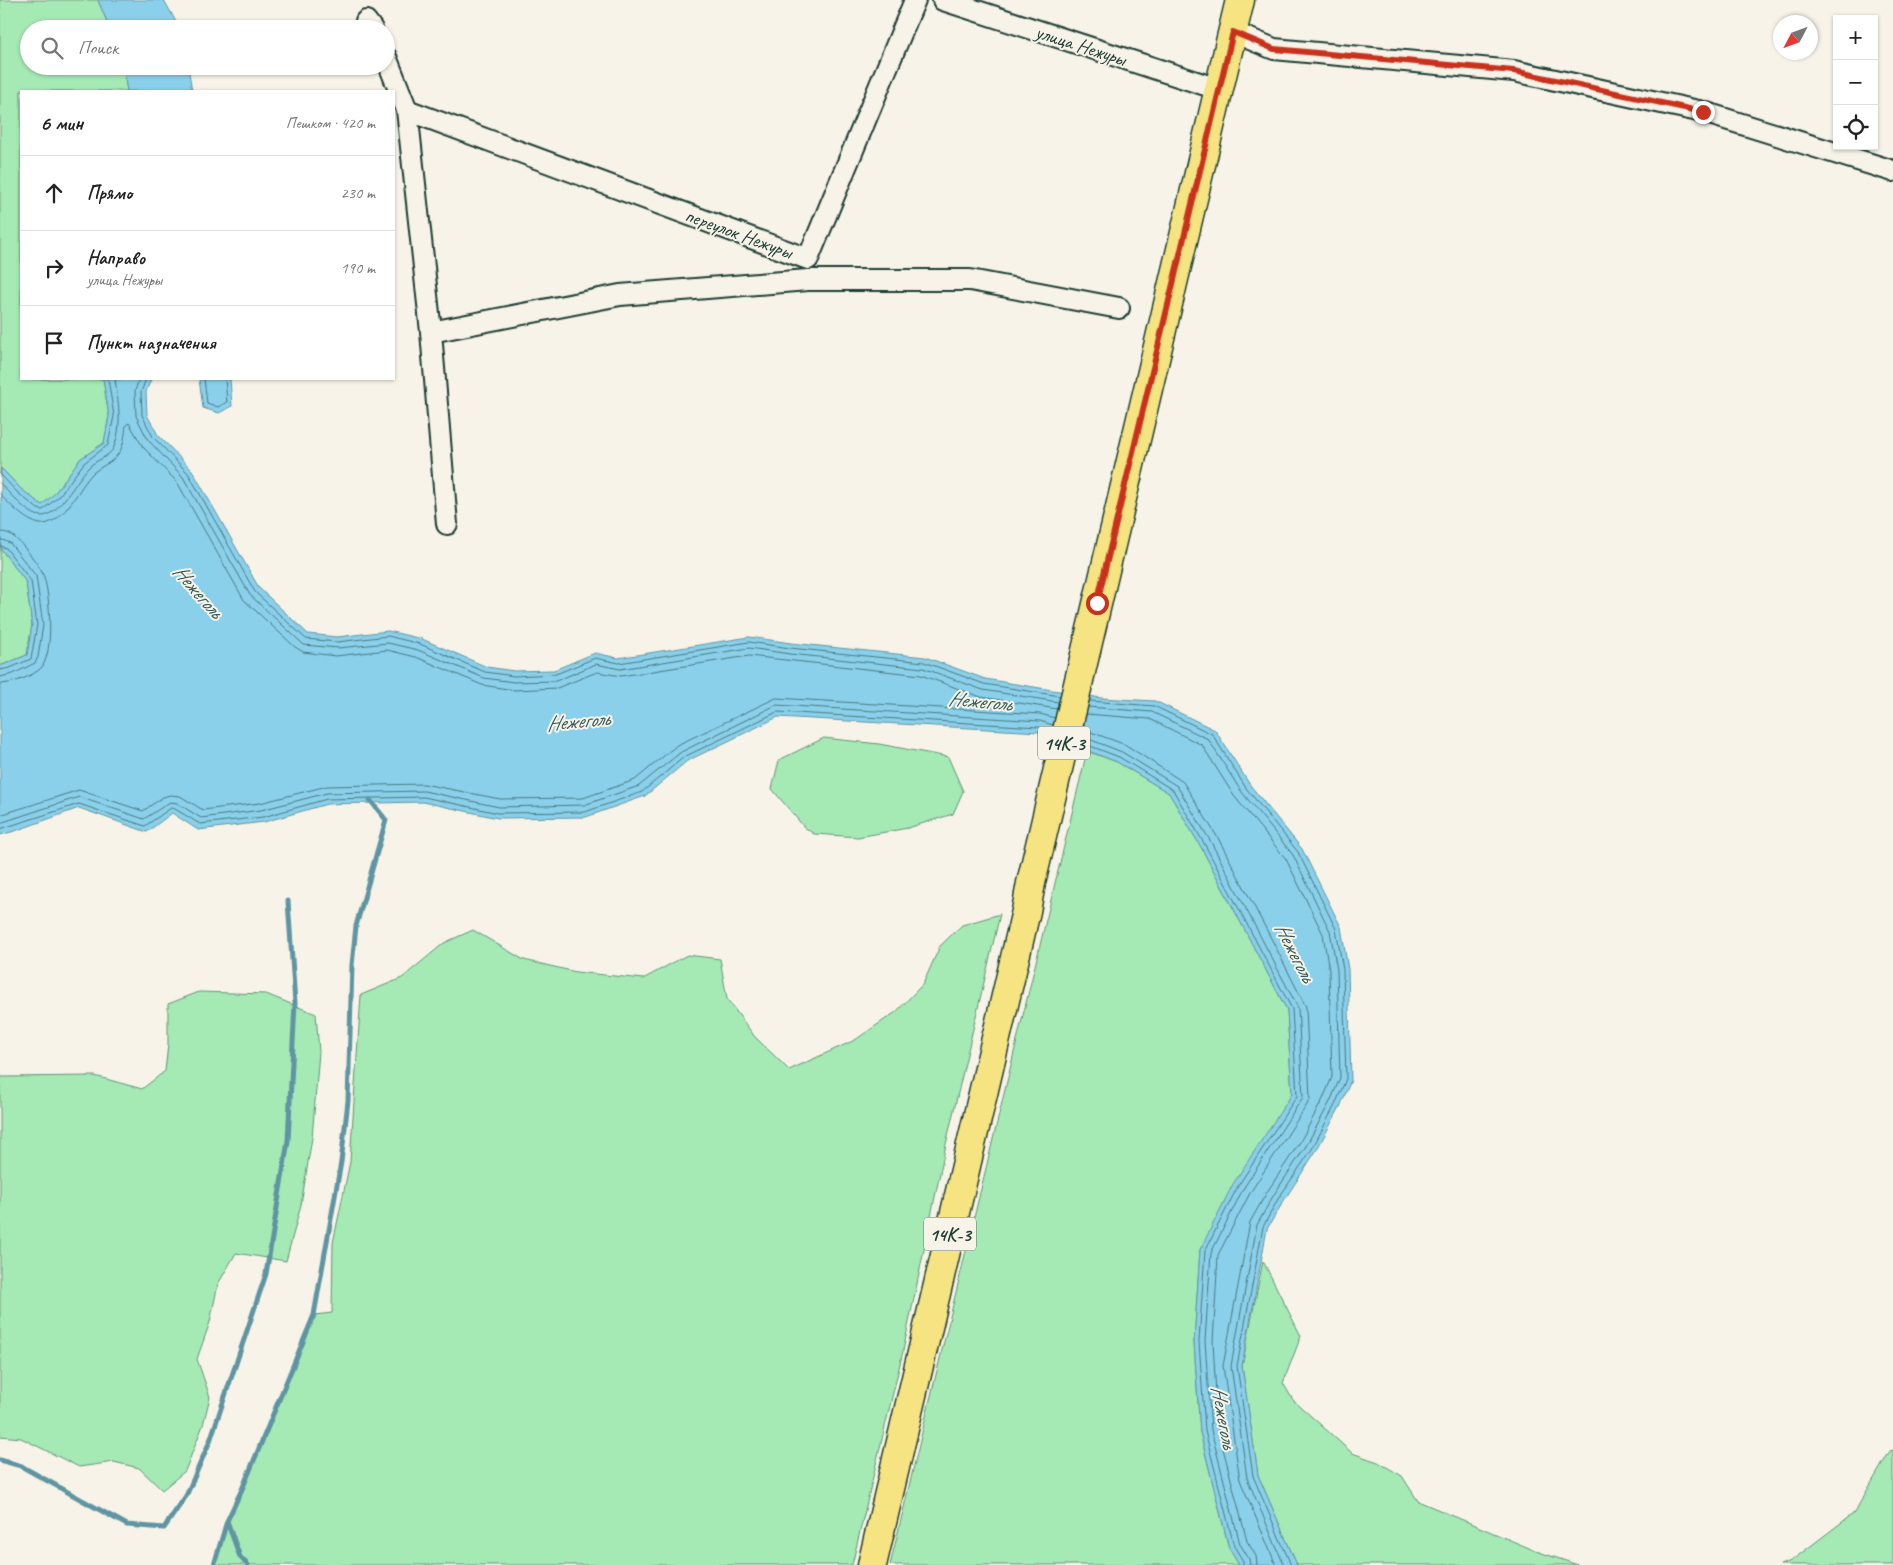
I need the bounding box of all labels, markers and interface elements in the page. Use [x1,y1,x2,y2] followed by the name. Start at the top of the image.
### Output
[1773,15,1818,60] north arrow
[1833,15,1878,150] map controls
[1833,15,1878,60] button: +
[1032,19,1131,72] street label: улица Нежуры
[20,20,395,75] search box
[38,34,66,62] icon: search
[78,36,118,60] text: Поиск
[1833,60,1878,105] button: −
[1692,101,1715,124] route end
[1833,105,1878,150] button: locate
[40,110,83,136] text: 6 мин
[286,113,375,133] text: Пешком · 420 m
[40,179,68,207] icon: ahead
[87,181,132,205] text: Прямо
[341,183,375,203] text: 230 m
[682,202,797,265] street label: переулок Нежуры
[87,246,145,270] text: Направо
[40,254,68,282] icon: right
[341,258,375,278] text: 190 m
[87,270,162,290] text: улица Нежуры
[40,329,68,357] icon: arrive
[87,331,216,355] text: Пункт назначения
[167,559,230,625] water label: Нежеголь
[1086,592,1109,615] route start
[947,685,1015,717] water label: Нежеголь
[545,705,613,737] water label: Нежеголь
[1038,726,1090,760] road number: 14К-3
[1269,918,1322,988] water label: Нежеголь
[924,1218,976,1250] road number: 14К-3
[1206,1384,1243,1453] water label: Нежеголь

